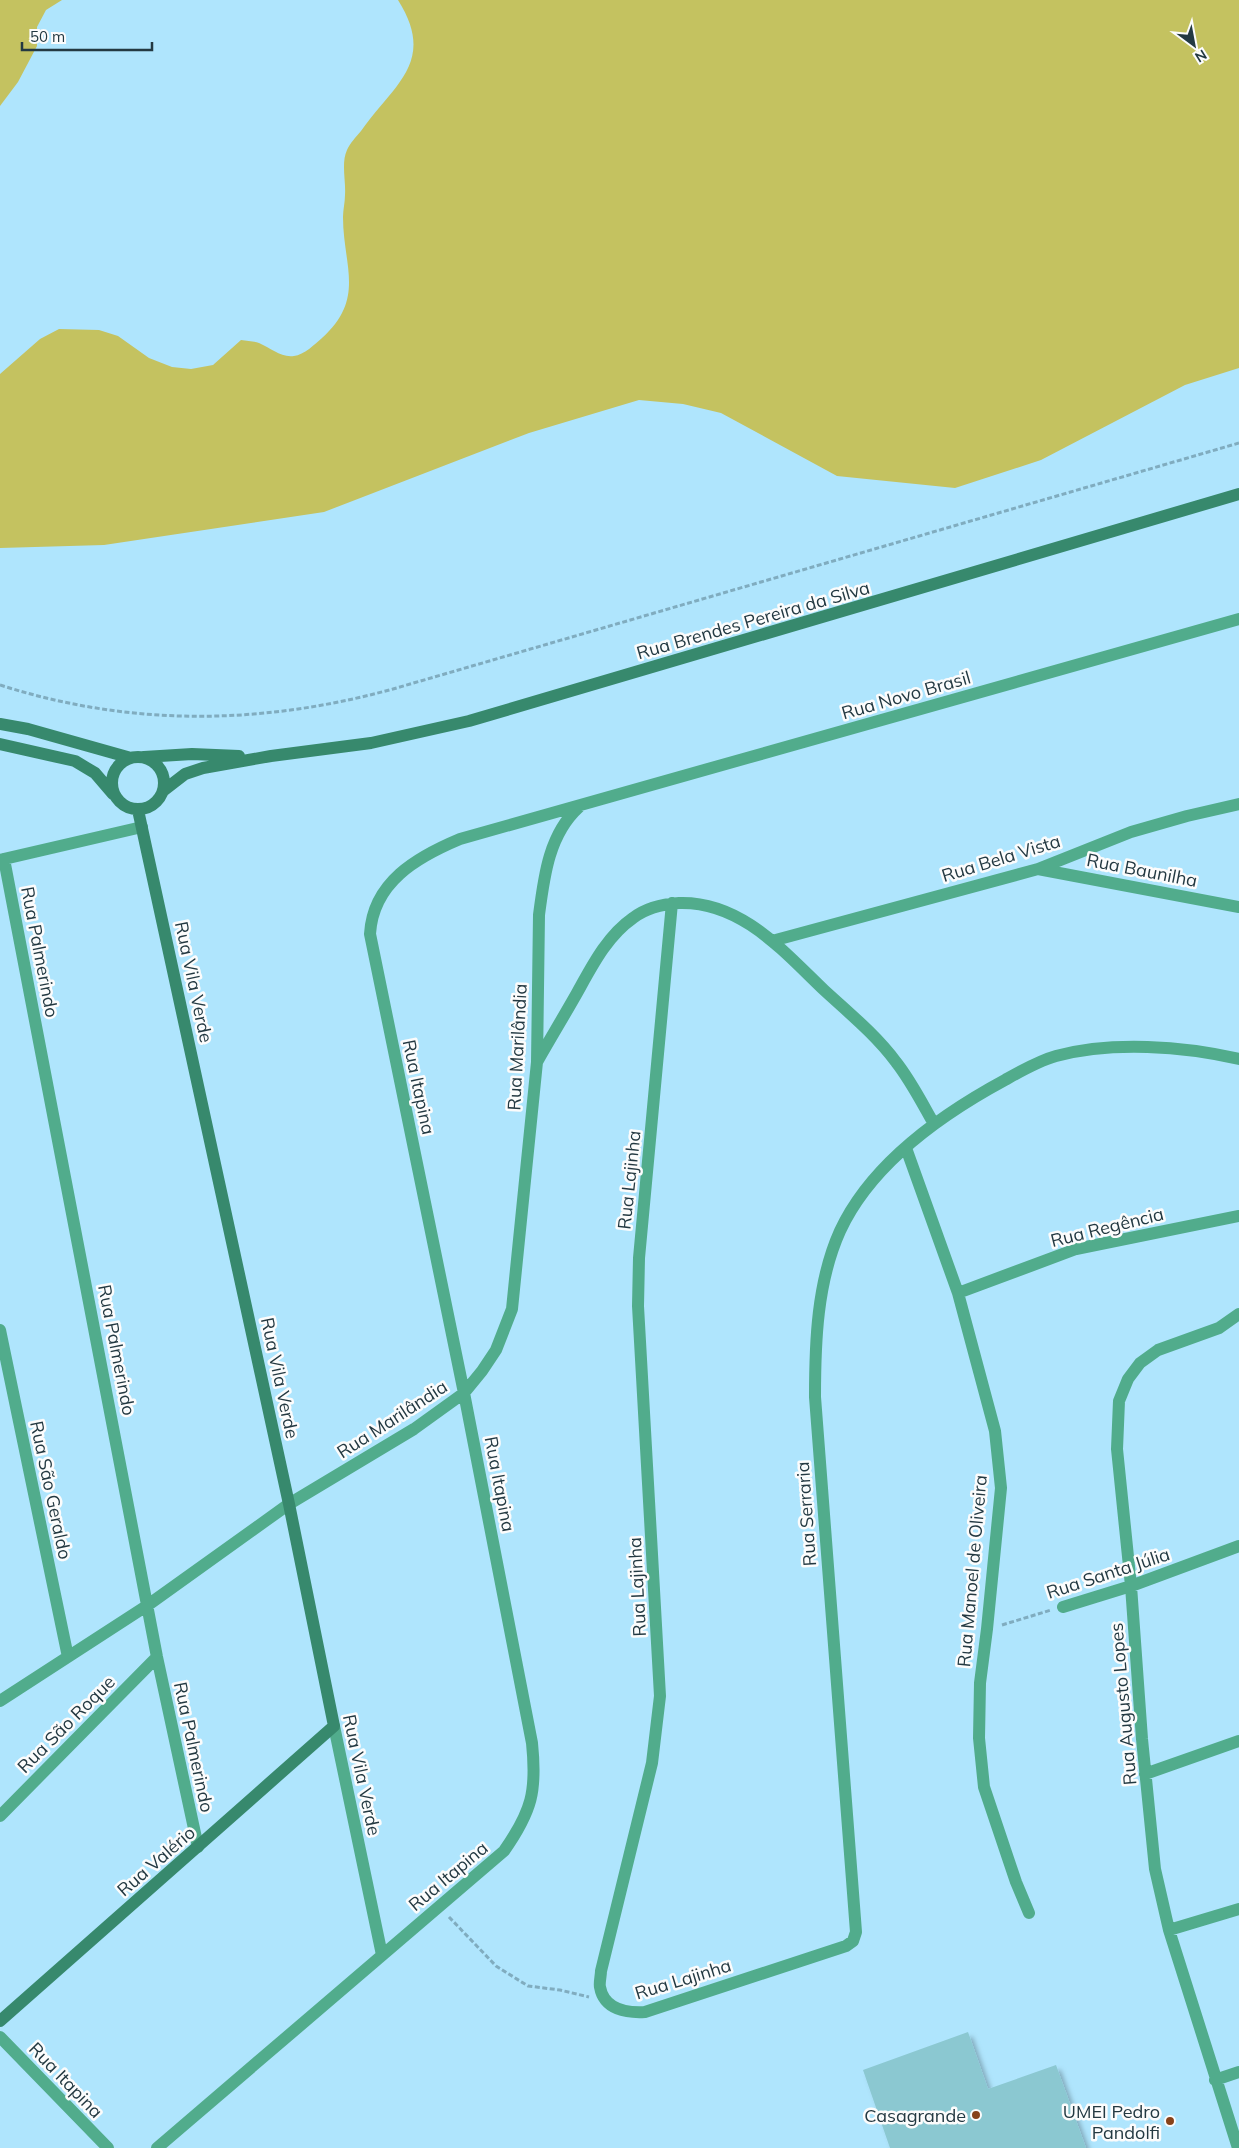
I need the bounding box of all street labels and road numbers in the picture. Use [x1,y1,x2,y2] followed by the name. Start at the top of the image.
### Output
[634,576,872,664] street label: Rua Brendes Pereira da Silva
[839,666,973,724] street label: Rua Novo Brasil
[939,829,1063,887] street label: Rua Bela Vista
[1085,848,1199,892] street label: Rua Baunilha
[16,885,64,1019] street label: Rua Palmerindo
[170,919,218,1045] street label: Rua Vila Verde
[502,983,532,1111] street label: Rua Marilândia
[398,1037,440,1137] street label: Rua Itapina
[612,1129,646,1231] street label: Rua Lajinha
[1048,1202,1166,1252] street label: Rua Regência
[93,1283,141,1417] street label: Rua Palmerindo
[256,1315,304,1441] street label: Rua Vila Verde
[333,1375,451,1463] street label: Rua Marilândia
[25,1419,77,1561] street label: Rua São Geraldo
[480,1434,520,1534] street label: Rua Itapina
[791,1461,821,1567] street label: Rua Serraria
[952,1474,992,1668] street label: Rua Manoel de Oliveira
[623,1537,651,1637] street label: Rua Lajinha
[1043,1542,1173,1604] street label: Rua Santa Júlia
[1104,1622,1142,1786] street label: Rua Augusto Lopes
[12,1670,120,1778] street label: Rua São Roque
[169,1680,219,1814] street label: Rua Palmerindo
[338,1712,386,1838] street label: Rua Vila Verde
[112,1821,200,1901] street label: Rua Valério
[404,1836,492,1916] street label: Rua Itapina
[632,1953,734,2005] street label: Rua Lajinha
[24,2037,108,2123] street label: Rua Itapina

